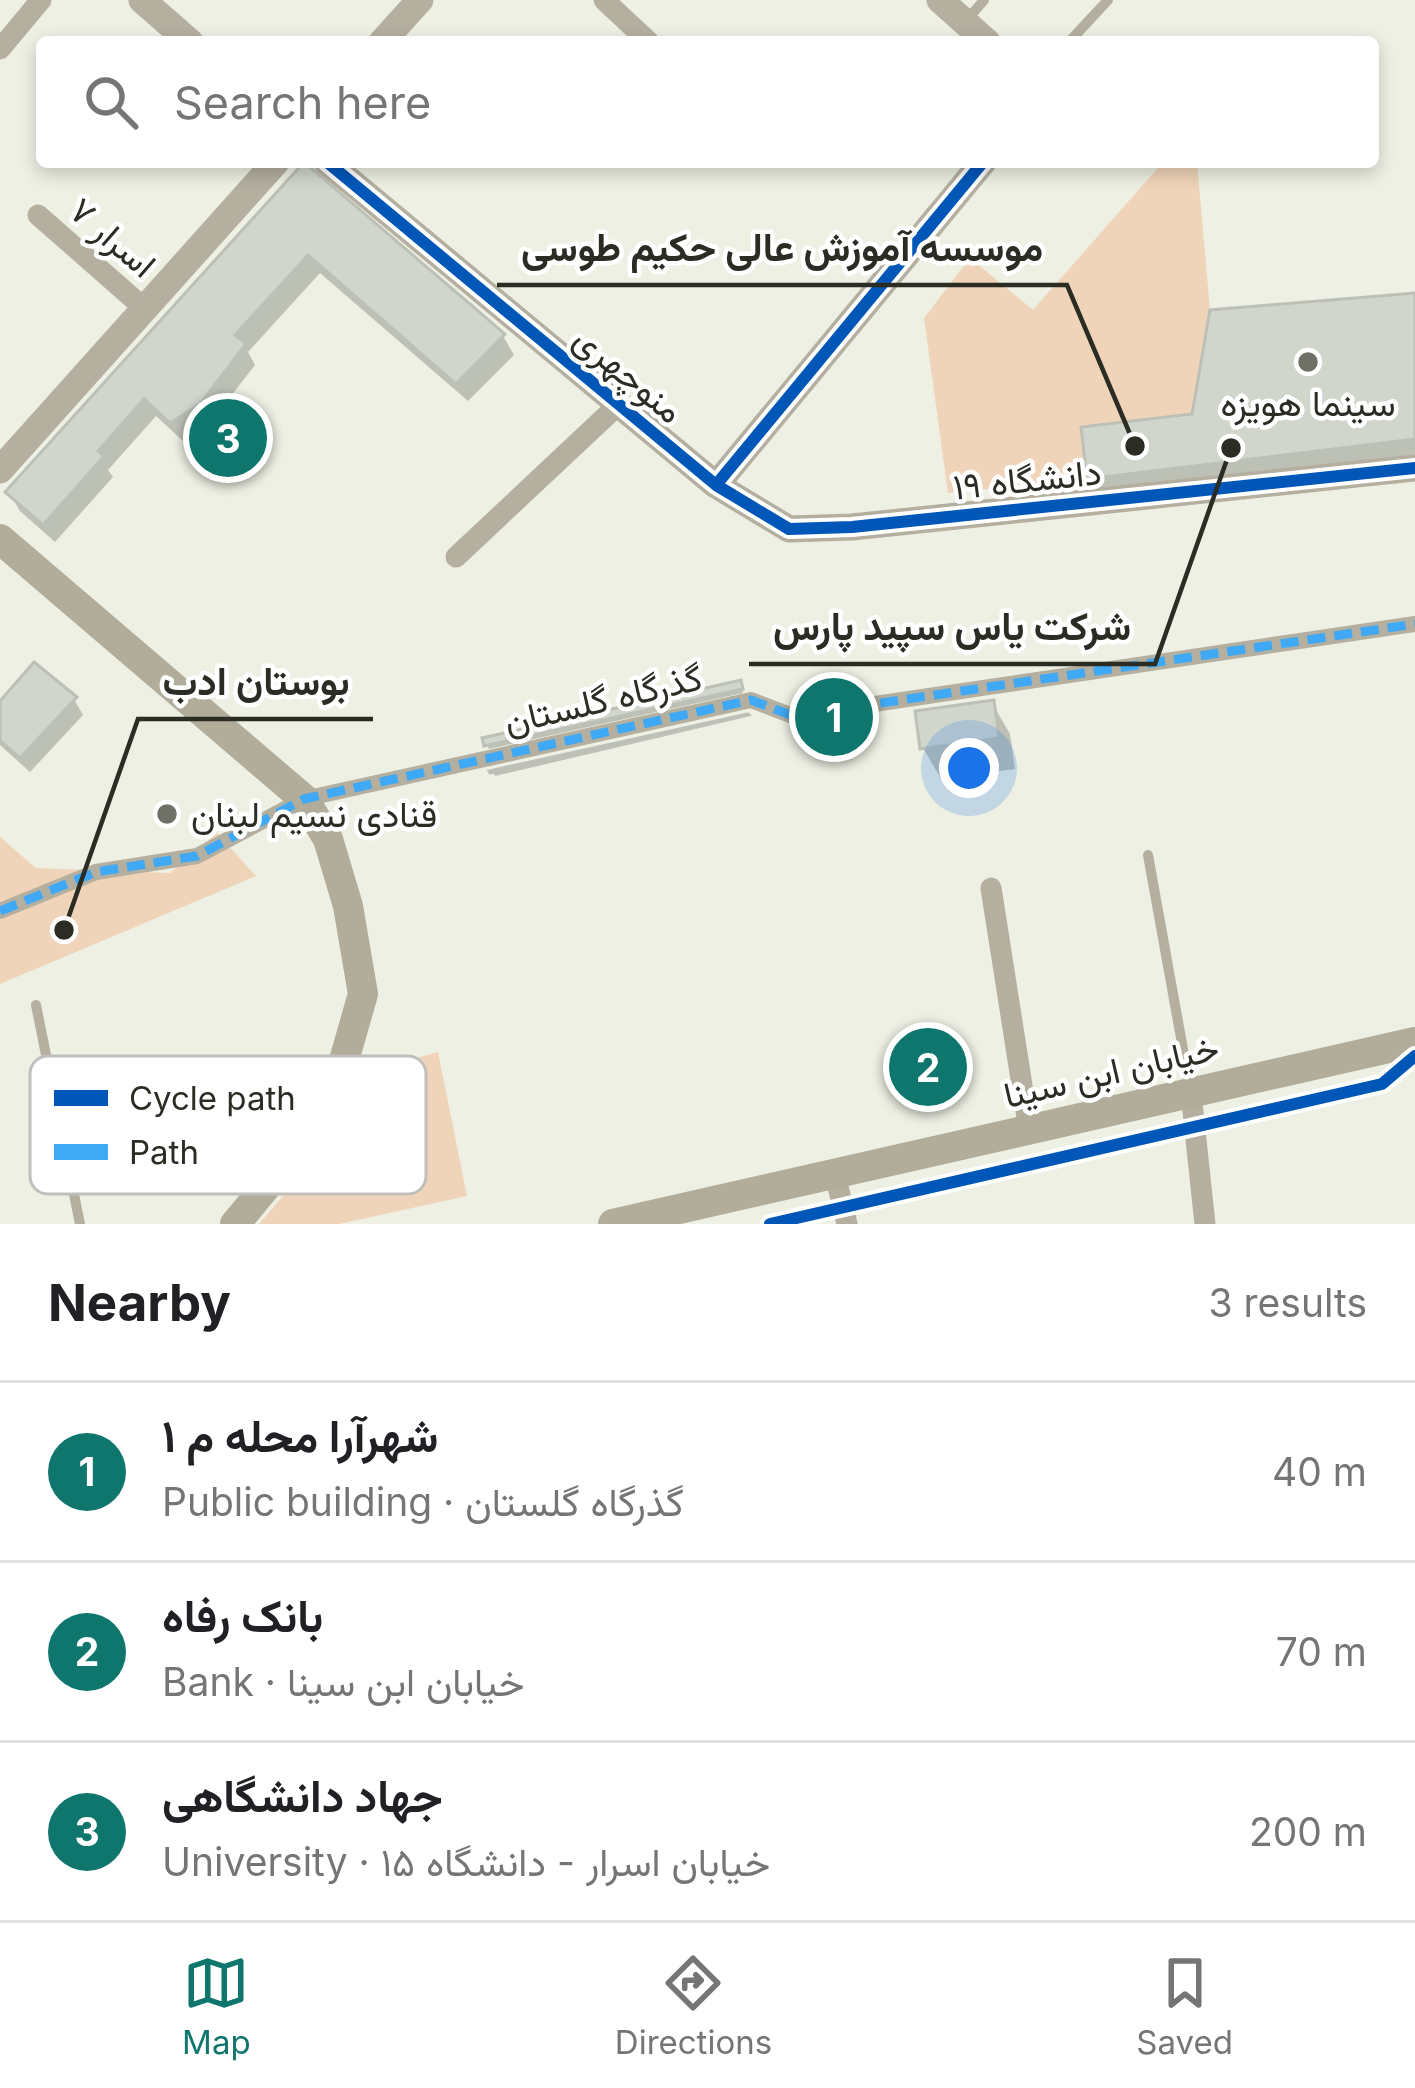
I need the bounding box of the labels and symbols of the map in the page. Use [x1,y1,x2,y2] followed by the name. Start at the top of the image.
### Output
[60,188,165,287] street label: اسرار ۷
[497,210,1067,285] callout: موسسه آموزش عالی حکیم طوسی
[521,223,1043,273] text: موسسه آموزش عالی حکیم طوسی
[564,316,692,435] street label: منوچهری
[1295,349,1321,375] marker: سینما هویزه
[1220,381,1396,426] place label: سینما هویزه
[189,393,267,483] pin: 3
[951,449,1103,509] street label: دانشگاه ۱۹
[749,589,1155,664] callout: شرکت یاس سپید پارس
[773,602,1131,653] text: شرکت یاس سپید پارس
[138,644,373,719] callout: بوستان ادب
[500,655,706,744] street label: گذرگاه گلستان
[162,657,350,706] text: بوستان ادب
[795,672,873,762] pin: 1
[939,738,999,798] your location
[191,792,437,838] place label: قنادی نسیم لبنان
[154,801,180,827] marker: قنادی نسیم لبنان
[889,1022,967,1112] pin: 2
[999,1025,1223,1117] street label: خیابان ابن سینا
[30,1056,426,1194] legend
[129,1078,296,1118] text: Cycle path
[129,1132,199,1172] text: Path

